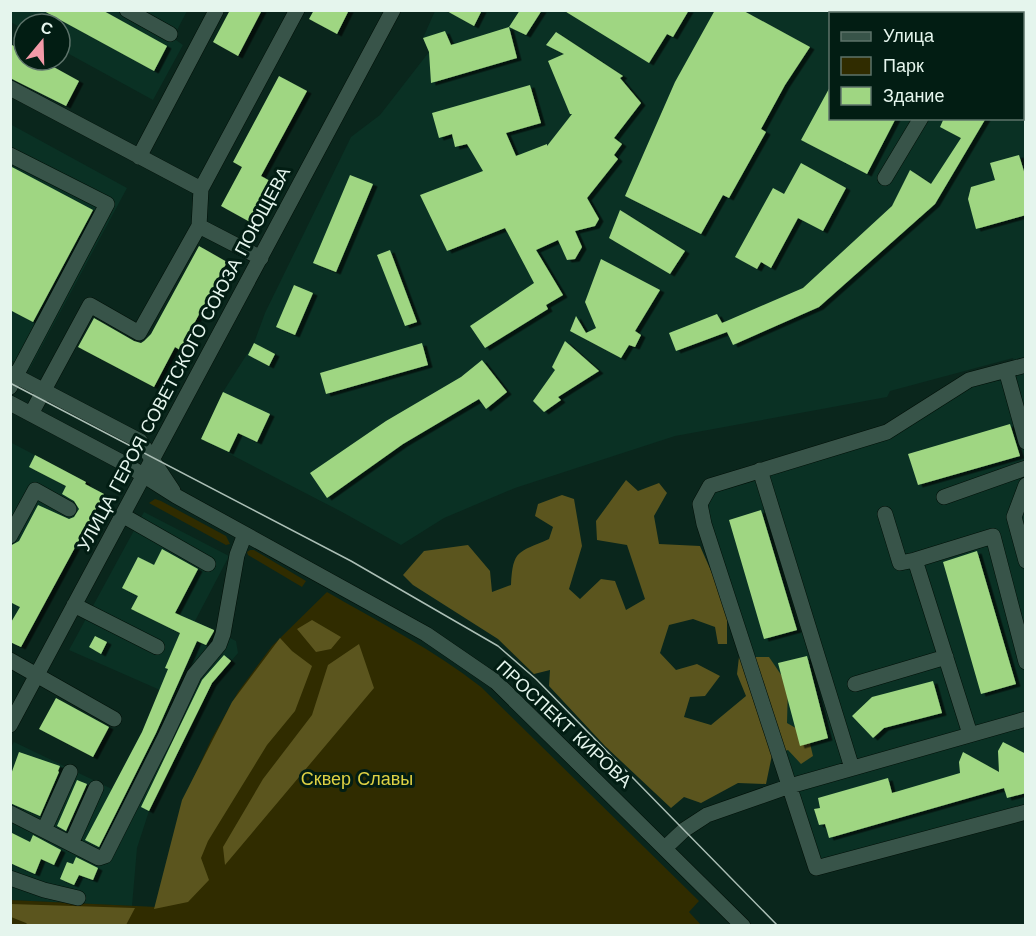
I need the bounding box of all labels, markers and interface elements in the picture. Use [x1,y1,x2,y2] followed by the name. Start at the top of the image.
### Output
[12,12,72,72] north arrow
[829,12,1024,120] legend
[38,17,56,39] text: С
[883,25,935,46] text: Улица
[883,55,924,76] text: Парк
[883,85,944,106] text: Здание
[73,163,294,554] street label: УЛИЦА ГЕРОЯ СОВЕТСКОГО СОЮЗА ПОЮЩЕВА
[493,656,636,792] street label: ПРОСПЕКТ КИРОВА
[301,768,413,789] park label: Сквер Славы

